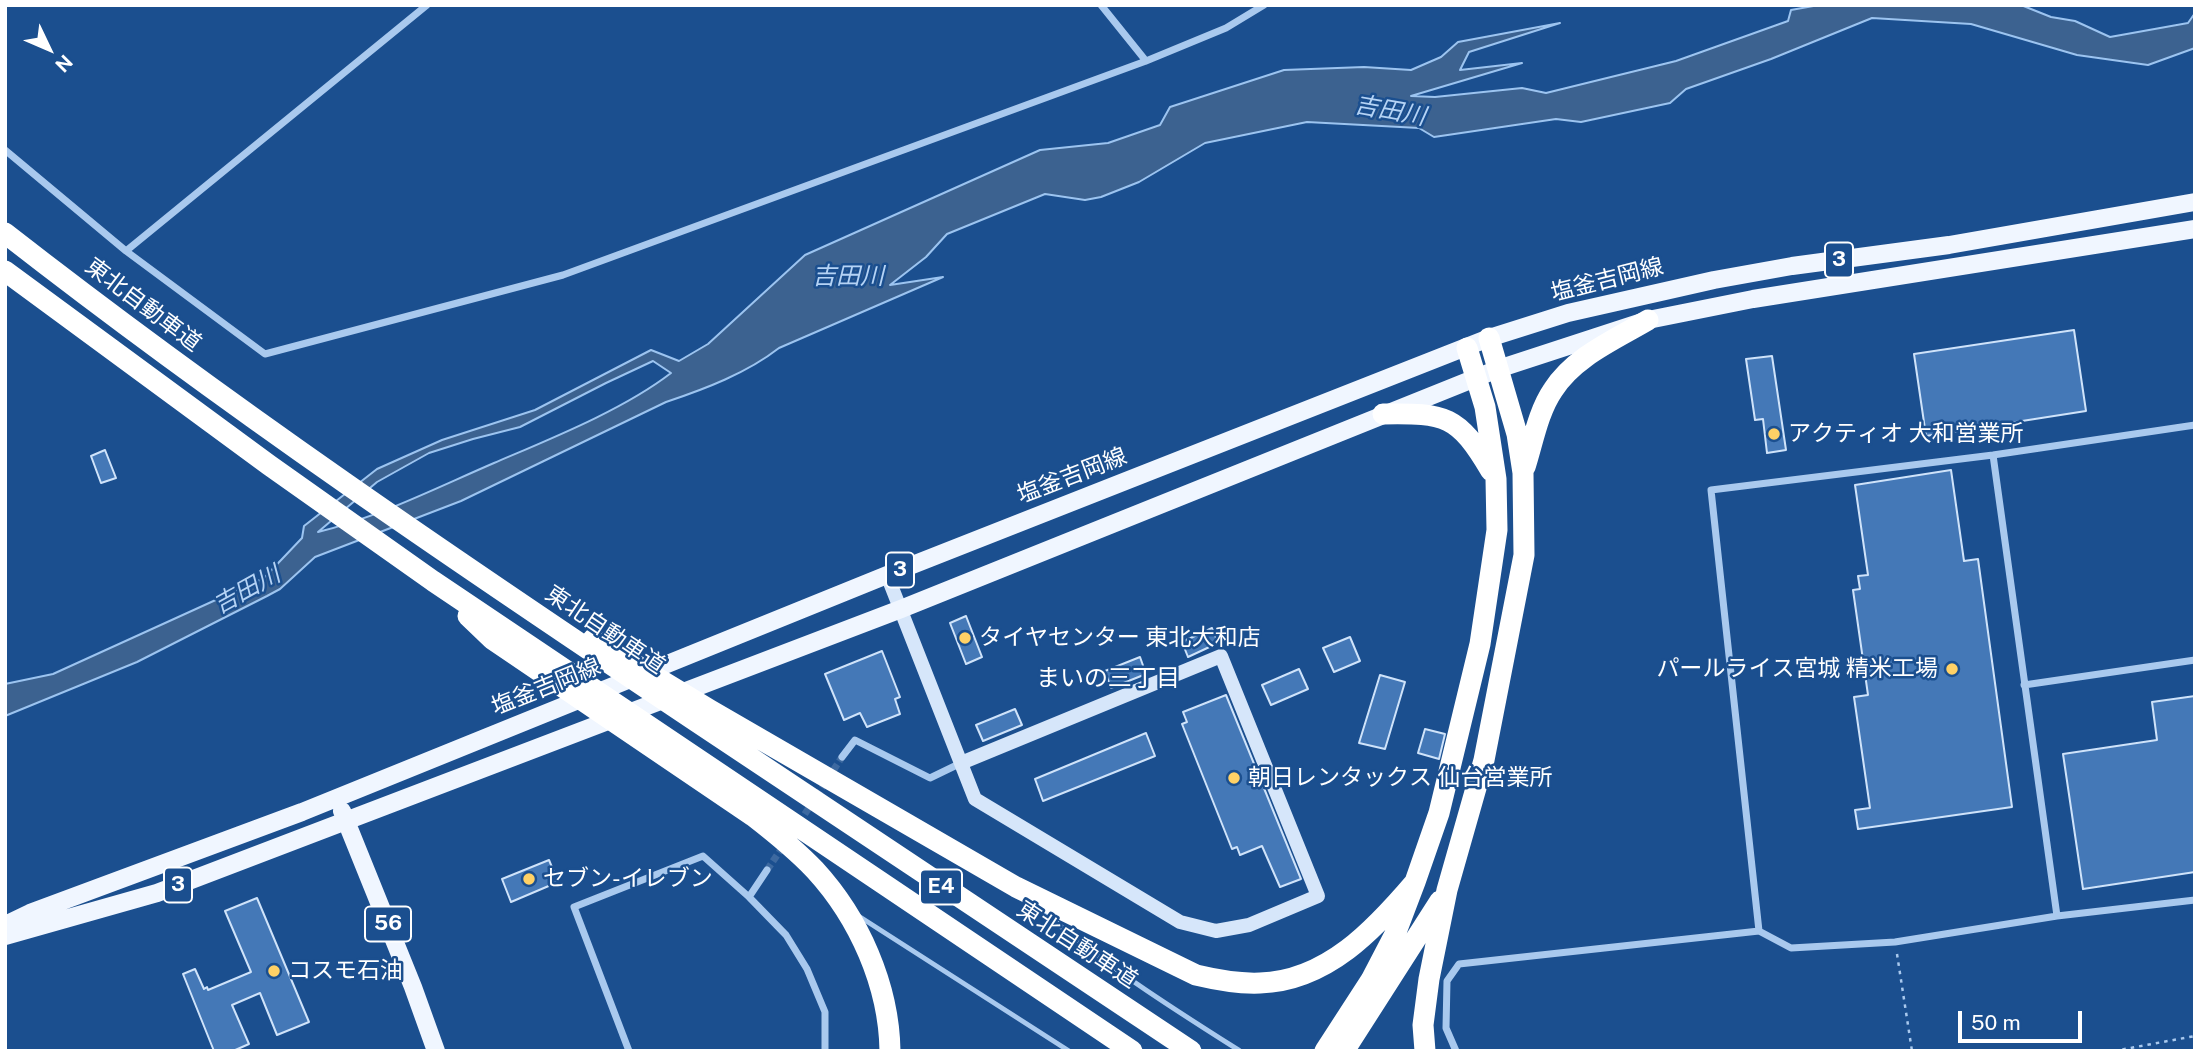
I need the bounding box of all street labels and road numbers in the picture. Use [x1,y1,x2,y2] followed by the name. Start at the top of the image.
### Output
[1825,243,1853,278] road number: 3
[80,252,206,358] street label: 東北自動車道
[1548,253,1666,307] street label: 塩釜吉岡線
[1013,443,1131,509] street label: 塩釜吉岡線
[886,552,914,588] road number: 3
[540,580,670,680] street label: 東北自動車道
[488,653,604,721] street label: 塩釜吉岡線
[164,868,192,903] road number: 3
[920,870,962,904] road number: E4
[1012,896,1142,994] street label: 東北自動車道
[365,906,411,942] road number: 56

